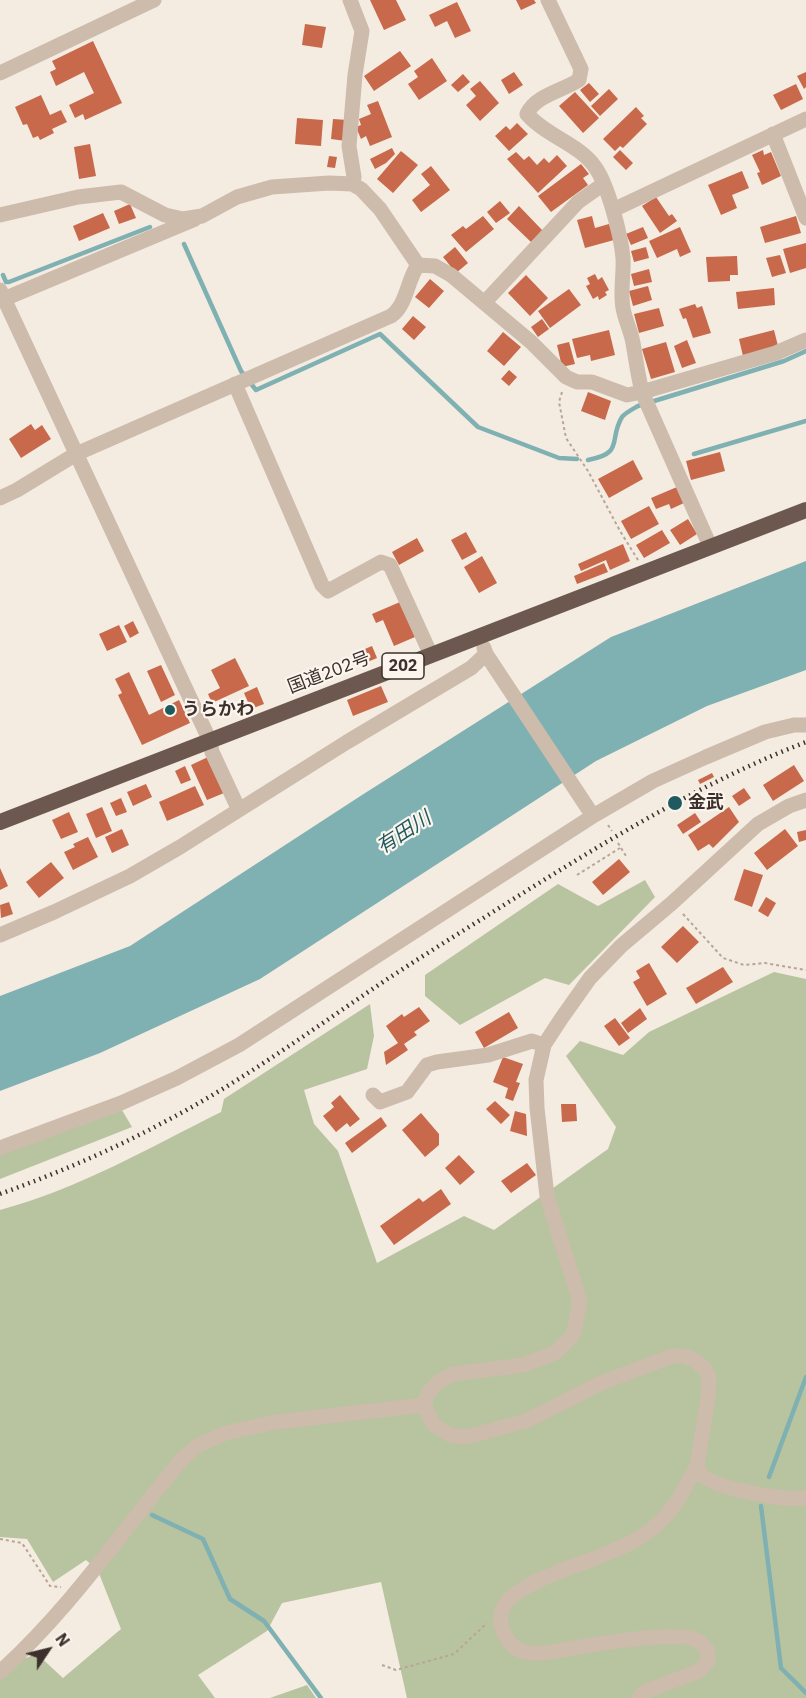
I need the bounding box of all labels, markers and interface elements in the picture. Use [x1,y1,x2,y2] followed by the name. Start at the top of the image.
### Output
[285,647,373,699] street label: 国道202号
[382,653,424,679] road number: 202
[182,699,254,721] place label: うらかわ
[163,703,177,717] marker: うらかわ
[688,792,724,814] place label: 金武
[666,794,684,812] marker: 金武
[372,807,436,859] water label: 有田川
[18,1620,78,1680] north arrow
[51,1629,74,1650] text: N

